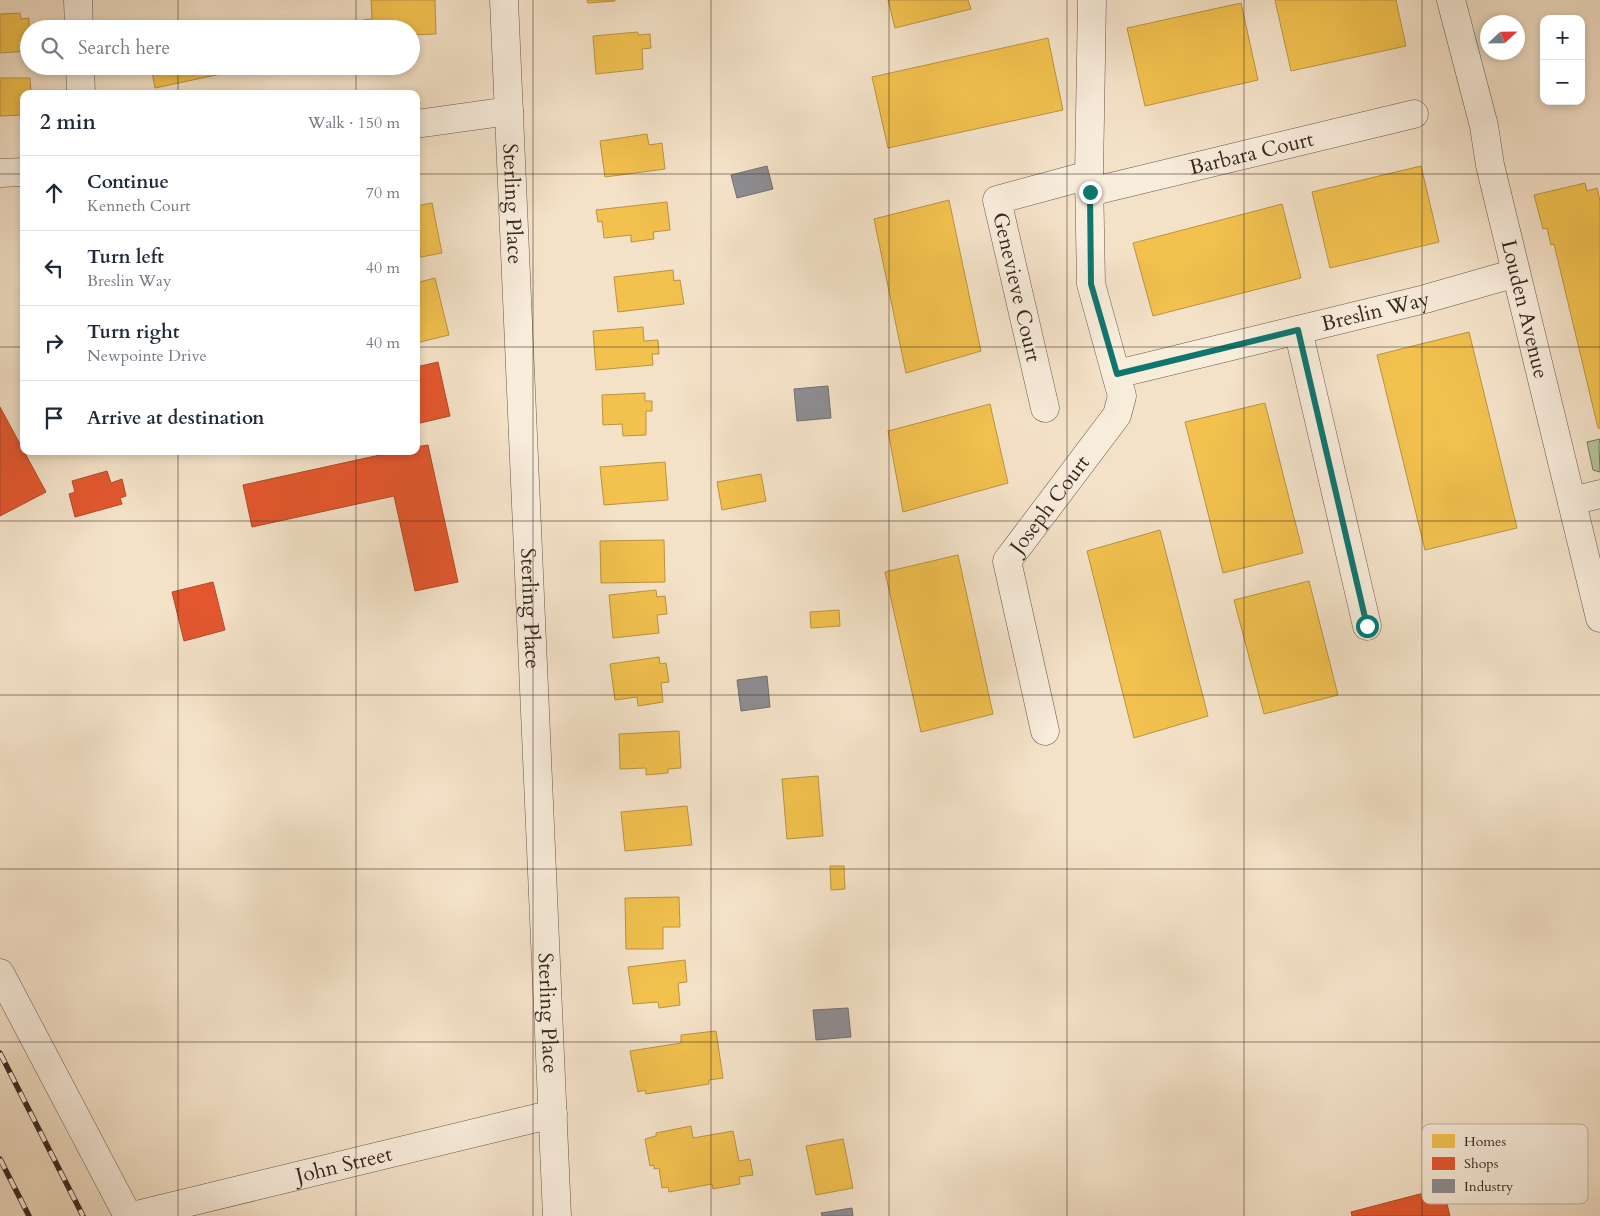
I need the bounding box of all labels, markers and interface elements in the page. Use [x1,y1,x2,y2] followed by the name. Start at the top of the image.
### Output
[1480,15,1525,60] north arrow
[1540,15,1585,105] map controls
[1540,15,1585,60] button: +
[20,20,420,75] search box
[38,34,66,62] icon: search
[78,35,170,61] text: Search here
[1540,60,1585,105] button: −
[40,108,96,137] text: 2 min
[308,112,400,134] text: Walk · 150 m
[1186,125,1317,183] street label: Barbara Court
[495,143,530,265] street label: Sterling Place
[87,169,169,195] text: Continue
[40,179,68,207] icon: ahead
[1079,181,1102,204] route end
[366,182,400,204] text: 70 m
[87,195,190,217] text: Kenneth Court
[985,209,1048,365] street label: Genevieve Court
[1494,237,1555,382] street label: Louden Avenue
[87,244,164,270] text: Turn left
[40,254,68,282] icon: left
[366,257,400,279] text: 40 m
[87,270,171,292] text: Breslin Way
[1318,284,1433,339] street label: Breslin Way
[87,319,179,345] text: Turn right
[40,329,68,357] icon: right
[366,332,400,354] text: 40 m
[87,345,207,367] text: Newpointe Drive
[40,404,68,432] icon: arrive
[87,405,264,431] text: Arrive at destination
[1002,449,1097,562] street label: Joseph Court
[513,547,547,670] street label: Sterling Place
[1356,615,1379,638] route start
[531,952,565,1074] street label: Sterling Place
[1422,1124,1588,1204] legend
[1464,1132,1506,1151] text: Homes
[290,1139,395,1192] street label: John Street
[1464,1154,1499,1173] text: Shops
[1464,1177,1514,1196] text: Industry

